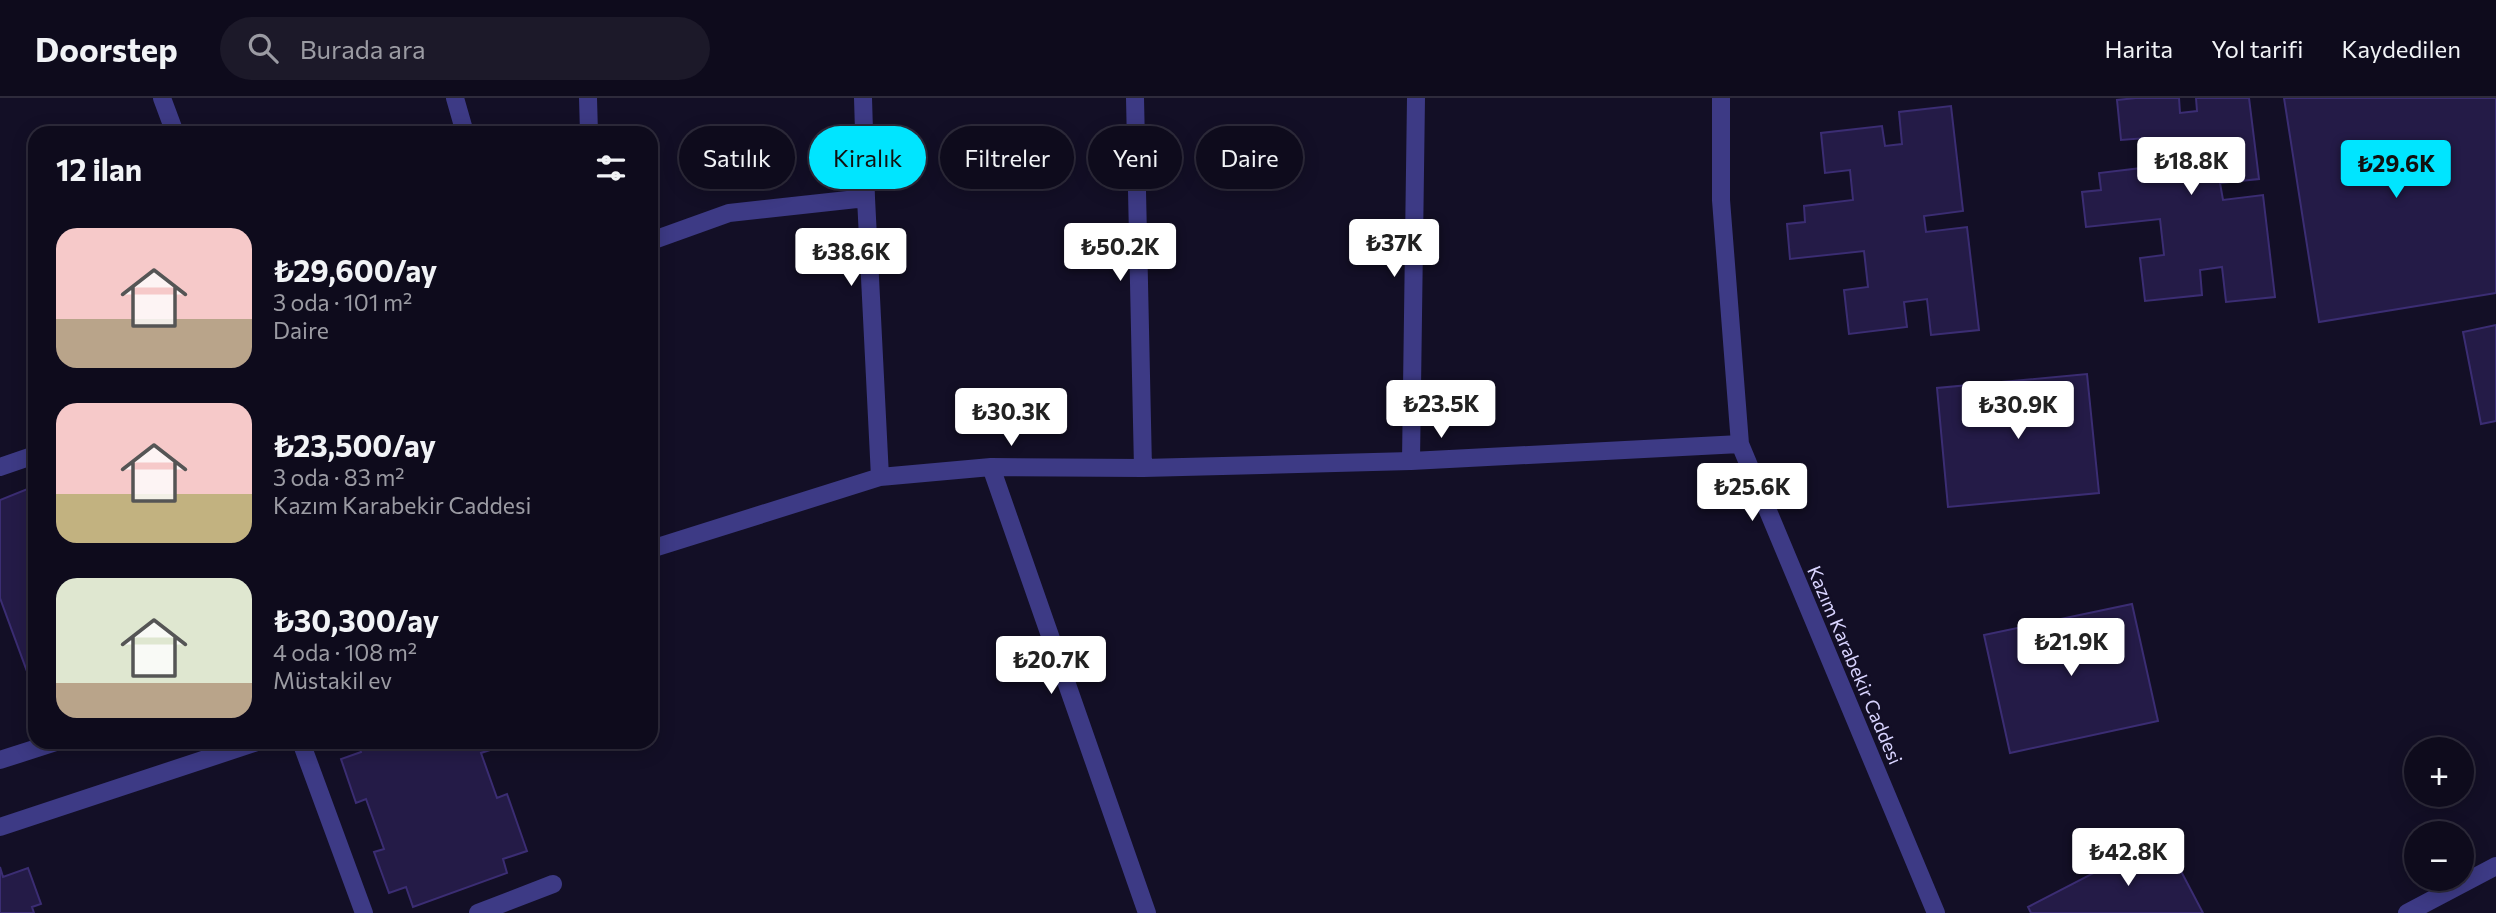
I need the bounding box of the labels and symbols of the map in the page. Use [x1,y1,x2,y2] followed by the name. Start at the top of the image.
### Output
[2134,138,2248,197] pin: ₺18.8K
[2339,140,2453,200] pin: ₺29.6K
[1353,220,1435,279] pin: ₺37K
[1063,223,1177,283] pin: ₺50.2K
[794,228,908,288] pin: ₺38.6K
[1384,380,1498,440] pin: ₺23.5K
[1961,382,2075,441] pin: ₺30.9K
[954,388,1068,448] pin: ₺30.3K
[1695,464,1809,523] pin: ₺25.6K
[1803,562,1908,768] street label: Kazım Karabekir Caddesi
[2014,618,2128,678] pin: ₺21.9K
[994,636,1108,696] pin: ₺20.7K
[2071,828,2185,888] pin: ₺42.8K

